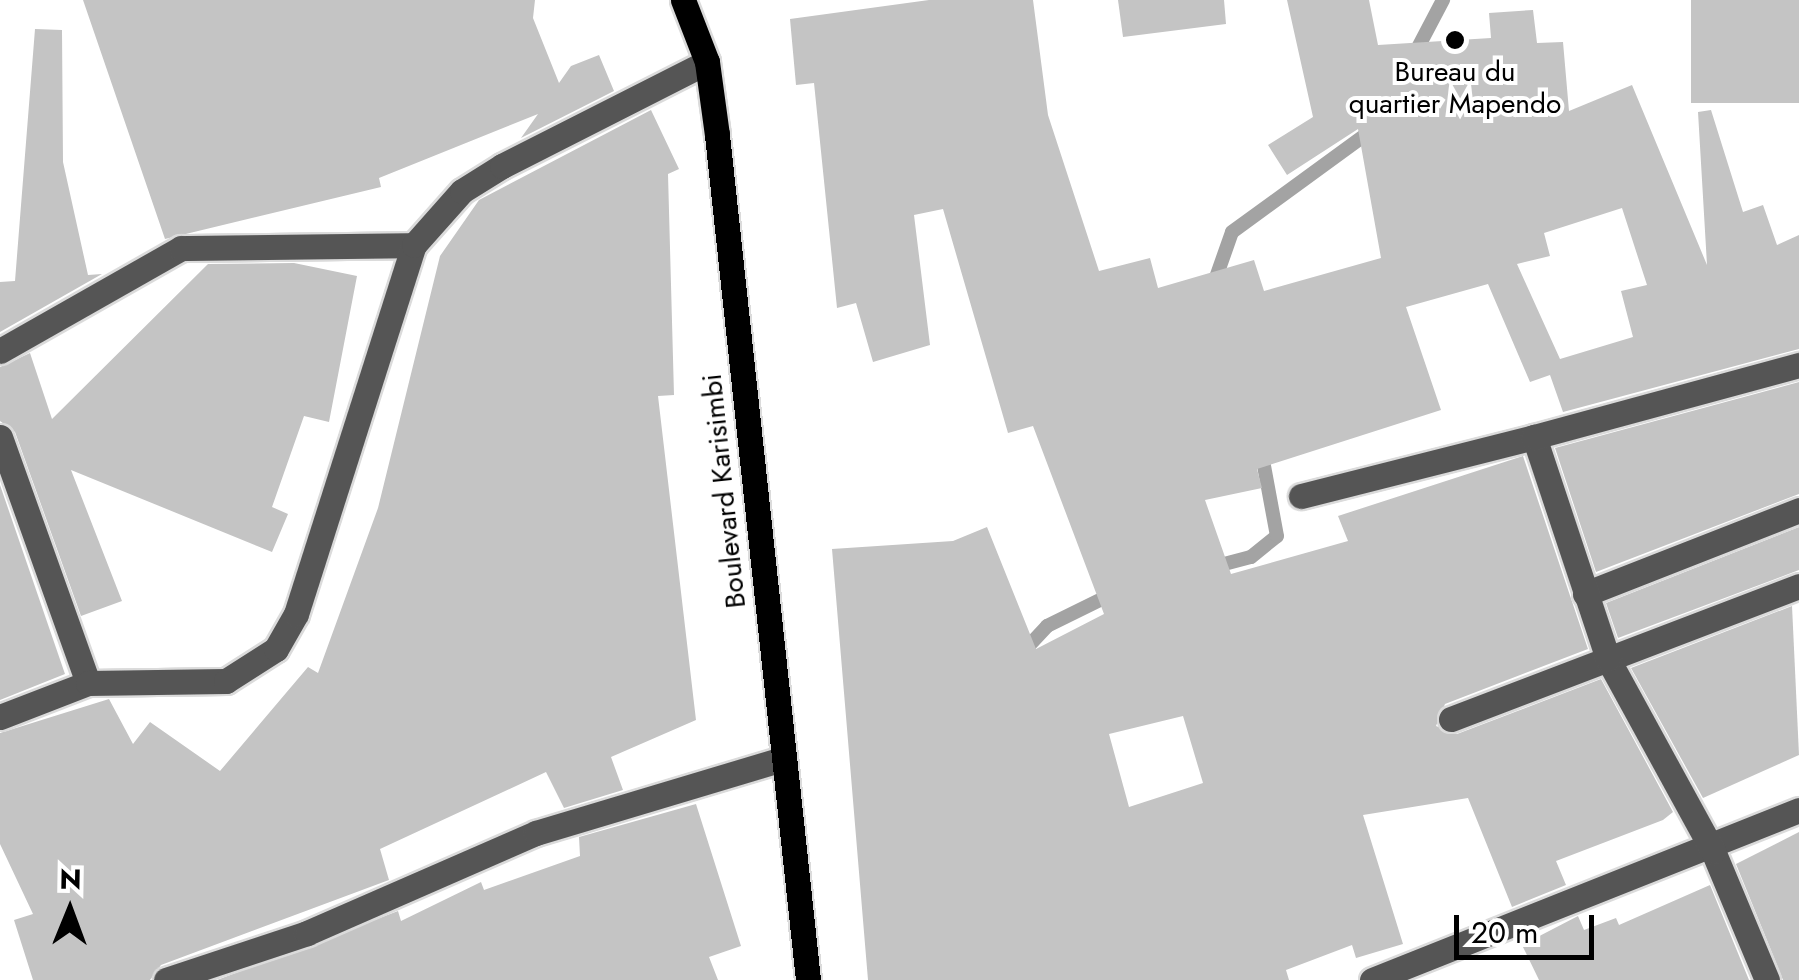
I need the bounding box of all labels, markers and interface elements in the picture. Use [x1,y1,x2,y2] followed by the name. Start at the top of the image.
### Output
[1444,29,1466,51] marker: Bureau du quartier Mapendo
[1349,55,1561,121] place label: Bureau du quartier Mapendo
[695,372,753,610] street label: Boulevard Karisimbi
[59,859,82,900] text: N
[20,860,120,960] north arrow
[1459,895,1599,957] scale bar
[1471,911,1538,954] text: 20 m

